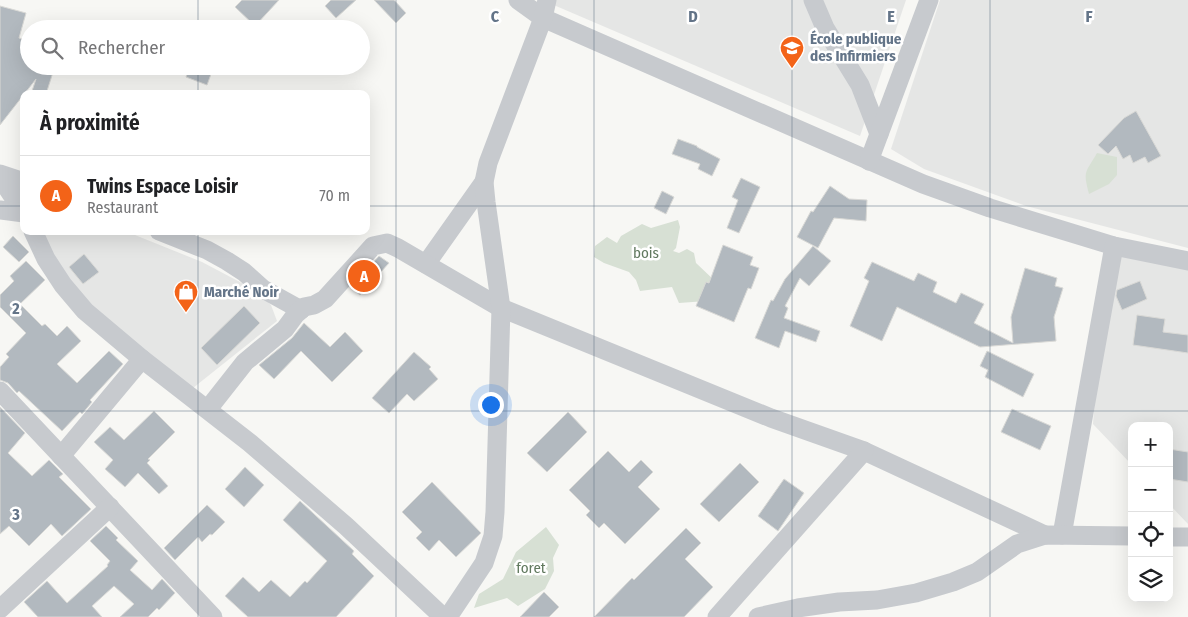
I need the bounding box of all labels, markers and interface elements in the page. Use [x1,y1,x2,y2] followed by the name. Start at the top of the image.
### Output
[491,7,500,26] text: C
[688,7,698,26] text: D
[887,7,895,26] text: E
[1085,7,1093,26] text: F
[20,20,370,75] search box
[810,30,902,65] place label: École publique des Infirmiers
[38,34,66,62] icon: search
[779,35,805,69] school or university icon: École publique des Infirmiers
[78,36,165,59] text: Rechercher
[40,110,140,136] text: À proximité
[87,175,238,198] text: Twins Espace Loisir
[52,186,60,205] text: A
[319,186,350,205] text: 70 m
[87,198,158,217] text: Restaurant
[633,244,659,262] park label: bois
[348,257,380,295] pin: A
[173,279,199,313] shop icon: Marché Noir
[204,283,279,301] place label: Marché Noir
[11,299,20,318] text: 2
[478,392,504,418] your location
[1128,422,1173,602] map controls
[1128,422,1173,467] button: +
[1128,467,1173,512] button: −
[11,505,20,524] text: 3
[1128,512,1173,557] button: locate
[1128,557,1173,602] button: layers
[516,559,546,577] park label: foret

